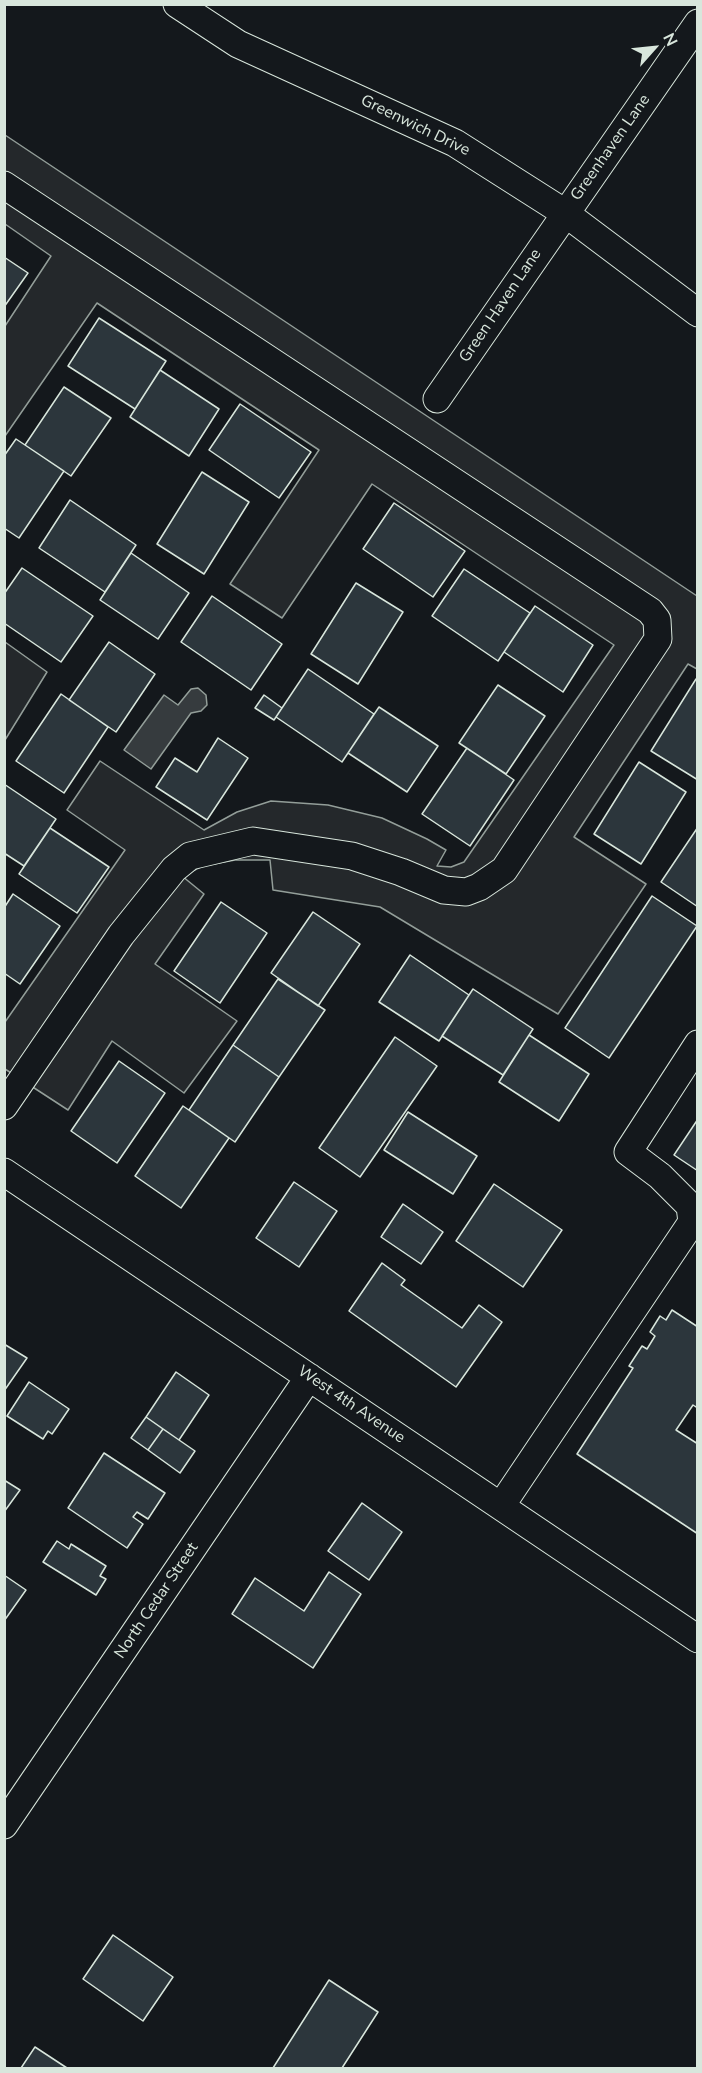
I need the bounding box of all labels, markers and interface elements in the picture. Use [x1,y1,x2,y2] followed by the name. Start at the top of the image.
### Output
[624,18,684,78] north arrow
[658,30,683,50] text: N
[357,91,473,161] street label: Greenwich Drive
[567,91,655,205] street label: Greenhaven Lane
[456,246,546,366] street label: Green Haven Lane
[294,1362,408,1448] street label: West 4th Avenue
[111,1539,203,1663] street label: North Cedar Street

